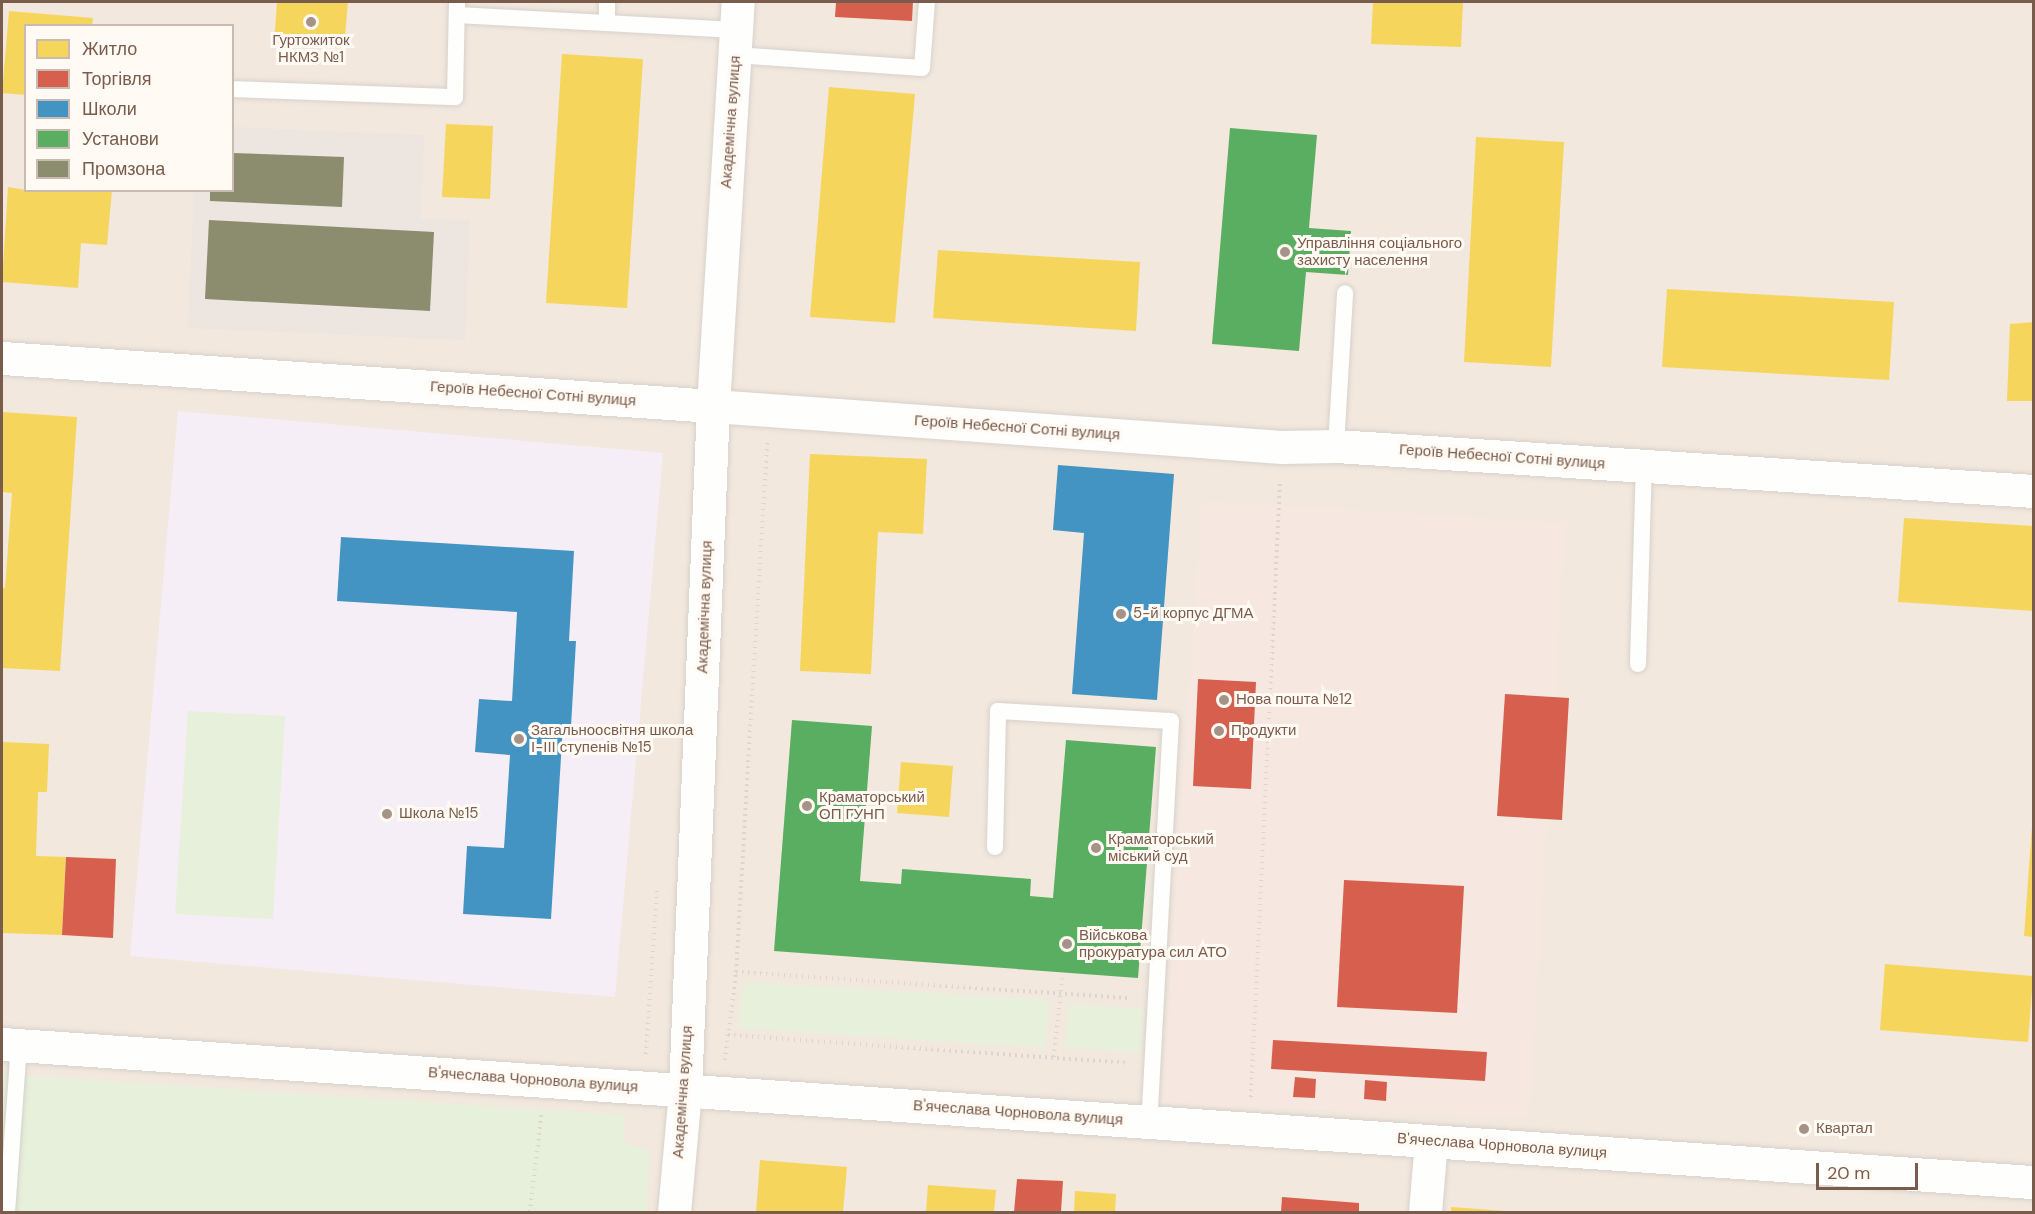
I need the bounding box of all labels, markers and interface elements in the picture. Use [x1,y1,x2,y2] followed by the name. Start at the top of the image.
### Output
[304,15,318,29] marker: Гуртожиток НКМЗ №1
[24,24,234,192] legend
[272,31,350,66] place label: Гуртожиток НКМЗ №1
[82,37,137,61] text: Житло
[717,55,745,189] street label: Академічна вулиця
[82,67,152,91] text: Торгівля
[82,97,137,121] text: Школи
[82,127,159,151] text: Установи
[82,157,165,181] text: Промзона
[1297,234,1462,269] place label: Управління соціального захисту населення
[1278,245,1292,259] marker: Управління соціального захисту населення
[429,378,637,410] street label: Героїв Небесної Сотні вулиця
[913,412,1121,444] street label: Героїв Небесної Сотні вулиця
[1398,441,1606,473] street label: Героїв Небесної Сотні вулиця
[694,540,716,674] street label: Академічна вулиця
[1133,605,1253,623] place label: 5-й корпус ДГМА
[1114,607,1128,621] marker: 5-й корпус ДГМА
[1236,691,1352,709] place label: Нова пошта №12
[1217,693,1231,707] marker: Нова пошта №12
[531,721,693,756] place label: Загальноосвітня школа І-ІІІ ступенів №15
[1231,722,1296,740] place label: Продукти
[1212,724,1226,738] marker: Продукти
[512,732,526,746] marker: Загальноосвітня школа І-ІІІ ступенів №15
[819,788,925,823] place label: Краматорський ОП ГУНП
[800,799,814,813] marker: Краматорський ОП ГУНП
[399,805,478,823] place label: Школа №15
[380,807,394,821] marker: Школа №15
[1108,830,1214,865] place label: Краматорський міський суд
[1089,841,1103,855] marker: Краматорський міський суд
[1079,926,1227,961] place label: Військова прокуратура сил АТО
[1060,937,1074,951] marker: Військова прокуратура сил АТО
[669,1025,697,1159] street label: Академічна вулиця
[427,1064,639,1096] street label: В'ячеслава Чорновола вулиця
[912,1097,1124,1129] street label: В'ячеслава Чорновола вулиця
[1816,1120,1873,1138] place label: Квартал
[1797,1122,1811,1136] marker: Квартал
[1396,1130,1608,1162] street label: В'ячеслава Чорновола вулиця
[1819,1151,1921,1189] scale bar
[1827,1161,1870,1185] text: 20 m

